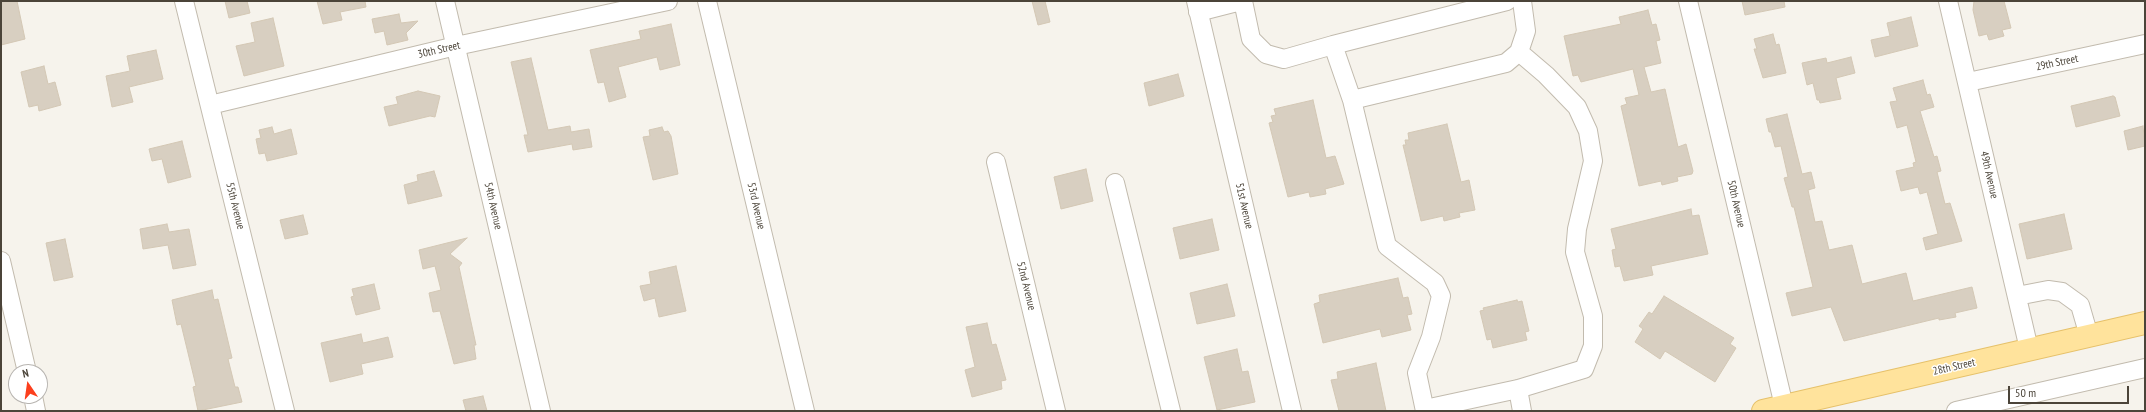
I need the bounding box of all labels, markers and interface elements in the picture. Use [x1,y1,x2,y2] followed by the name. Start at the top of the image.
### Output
[417,39,461,61] street label: 30th Street
[2035,52,2079,74] street label: 29th Street
[1977,150,2001,200] street label: 49th Avenue
[1724,179,1748,229] street label: 50th Avenue
[223,181,247,231] street label: 55th Avenue
[481,181,505,231] street label: 54th Avenue
[744,181,768,231] street label: 53rd Avenue
[1232,182,1256,230] street label: 51st Avenue
[1014,260,1038,312] street label: 52nd Avenue
[1932,356,1976,378] street label: 28th Street
[8,364,48,404] north arrow
[21,366,30,381] text: N
[2010,378,2131,404] scale bar
[2015,385,2036,400] text: 50 m

